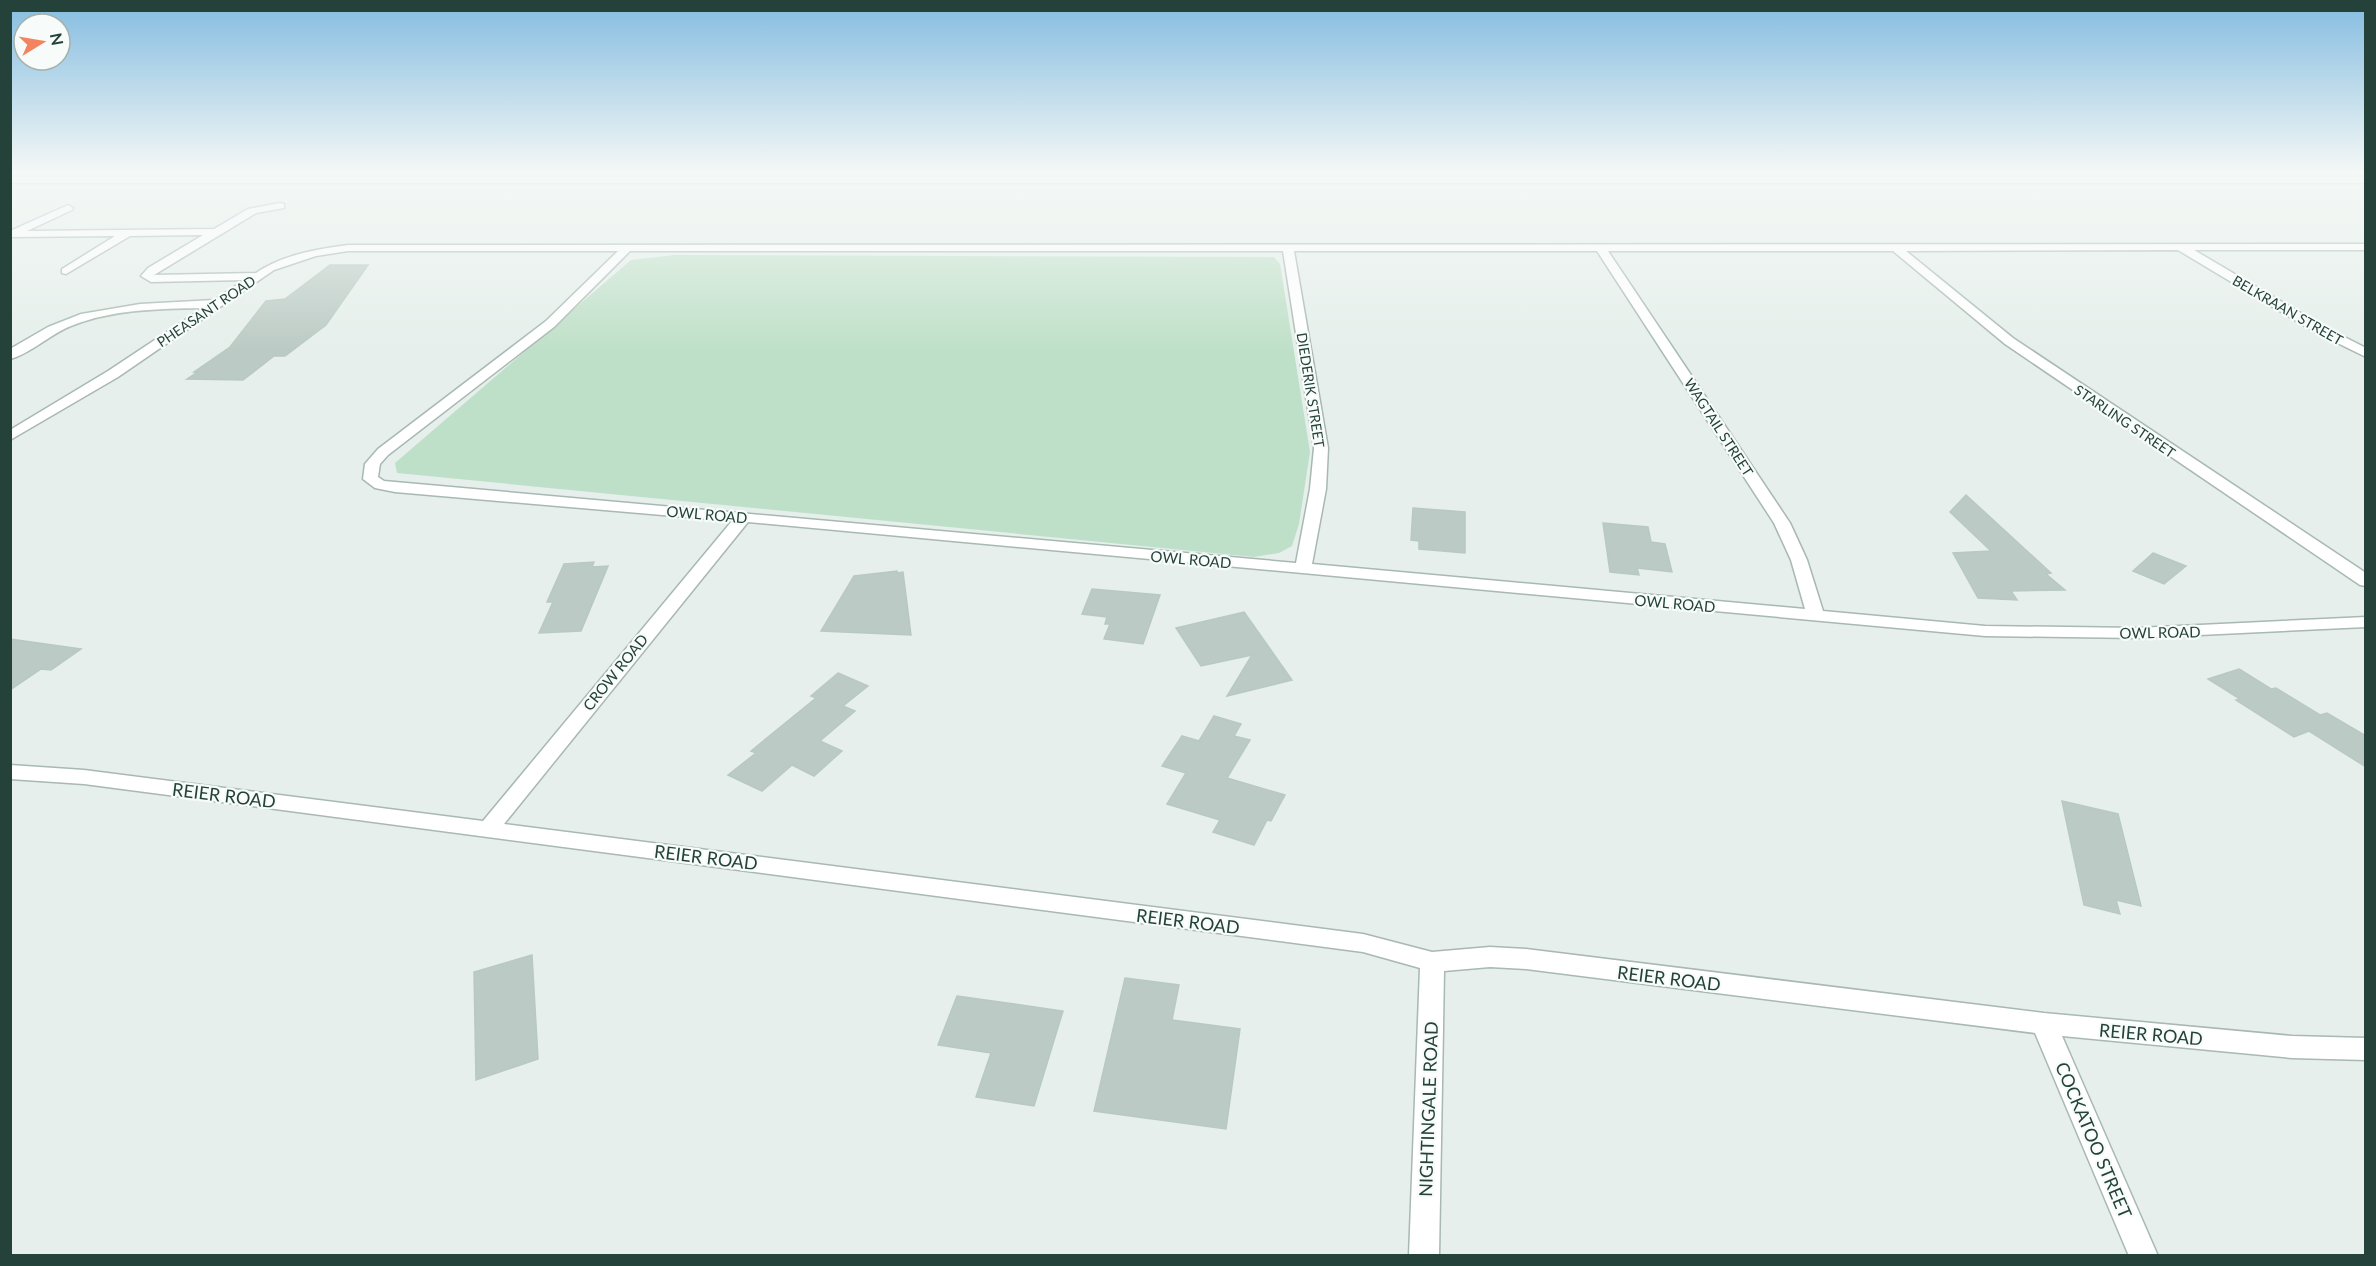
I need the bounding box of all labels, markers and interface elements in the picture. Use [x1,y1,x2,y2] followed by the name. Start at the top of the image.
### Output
[12,12,72,72] north arrow
[47,31,68,47] text: N
[2230,271,2347,349] street label: BELKRAAN STREET
[153,272,259,350] street label: PHEASANT ROAD
[1294,331,1329,449] street label: DIEDERIK STREET
[1681,375,1757,480] street label: WAGTAIL STREET
[2071,381,2179,461] street label: STARLING STREET
[666,502,748,526] street label: OWL ROAD
[1150,547,1232,571] street label: OWL ROAD
[1634,591,1716,615] street label: OWL ROAD
[2119,622,2201,642] street label: OWL ROAD
[579,630,651,714] street label: CROW ROAD
[171,778,277,812] street label: REIER ROAD
[653,840,759,874] street label: REIER ROAD
[1135,904,1241,938] street label: REIER ROAD
[1616,961,1722,995] street label: REIER ROAD
[2098,1019,2204,1049] street label: REIER ROAD
[1414,1021,1442,1197] street label: NIGHTINGALE ROAD
[2051,1059,2137,1222] street label: COCKATOO STREET

